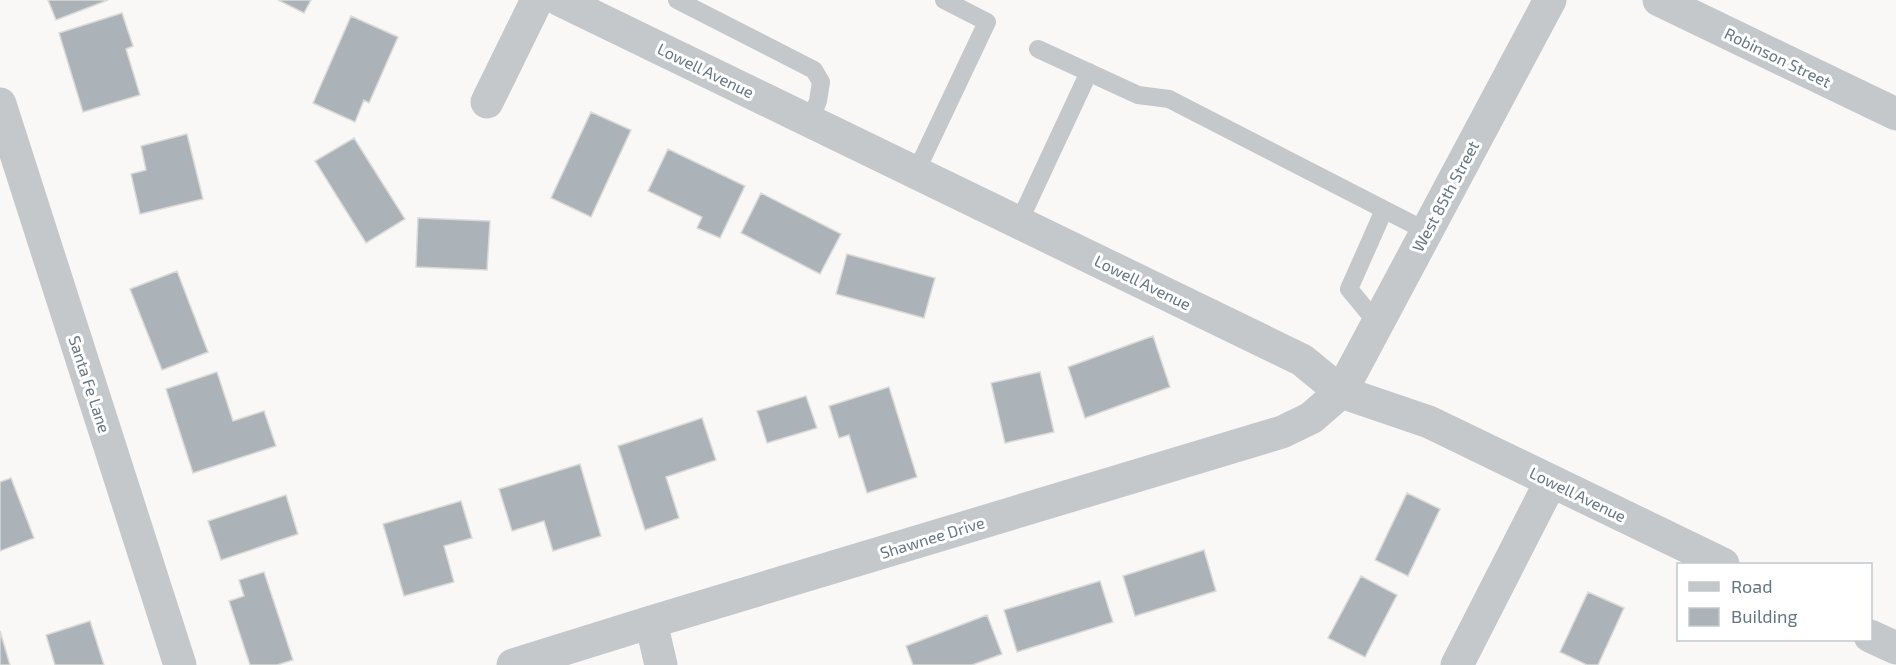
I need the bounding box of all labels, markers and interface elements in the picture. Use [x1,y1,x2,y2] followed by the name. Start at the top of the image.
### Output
[1722,23,1834,91] street label: Robinson Street
[655,38,757,102] street label: Lowell Avenue
[1408,137,1482,255] street label: West 85th Street
[1092,250,1194,314] street label: Lowell Avenue
[65,333,115,435] street label: Santa Fe Lane
[1527,462,1629,526] street label: Lowell Avenue
[877,512,987,562] street label: Shawnee Drive
[1677,563,1872,641] legend
[1731,575,1772,597] text: Road
[1731,605,1798,627] text: Building

